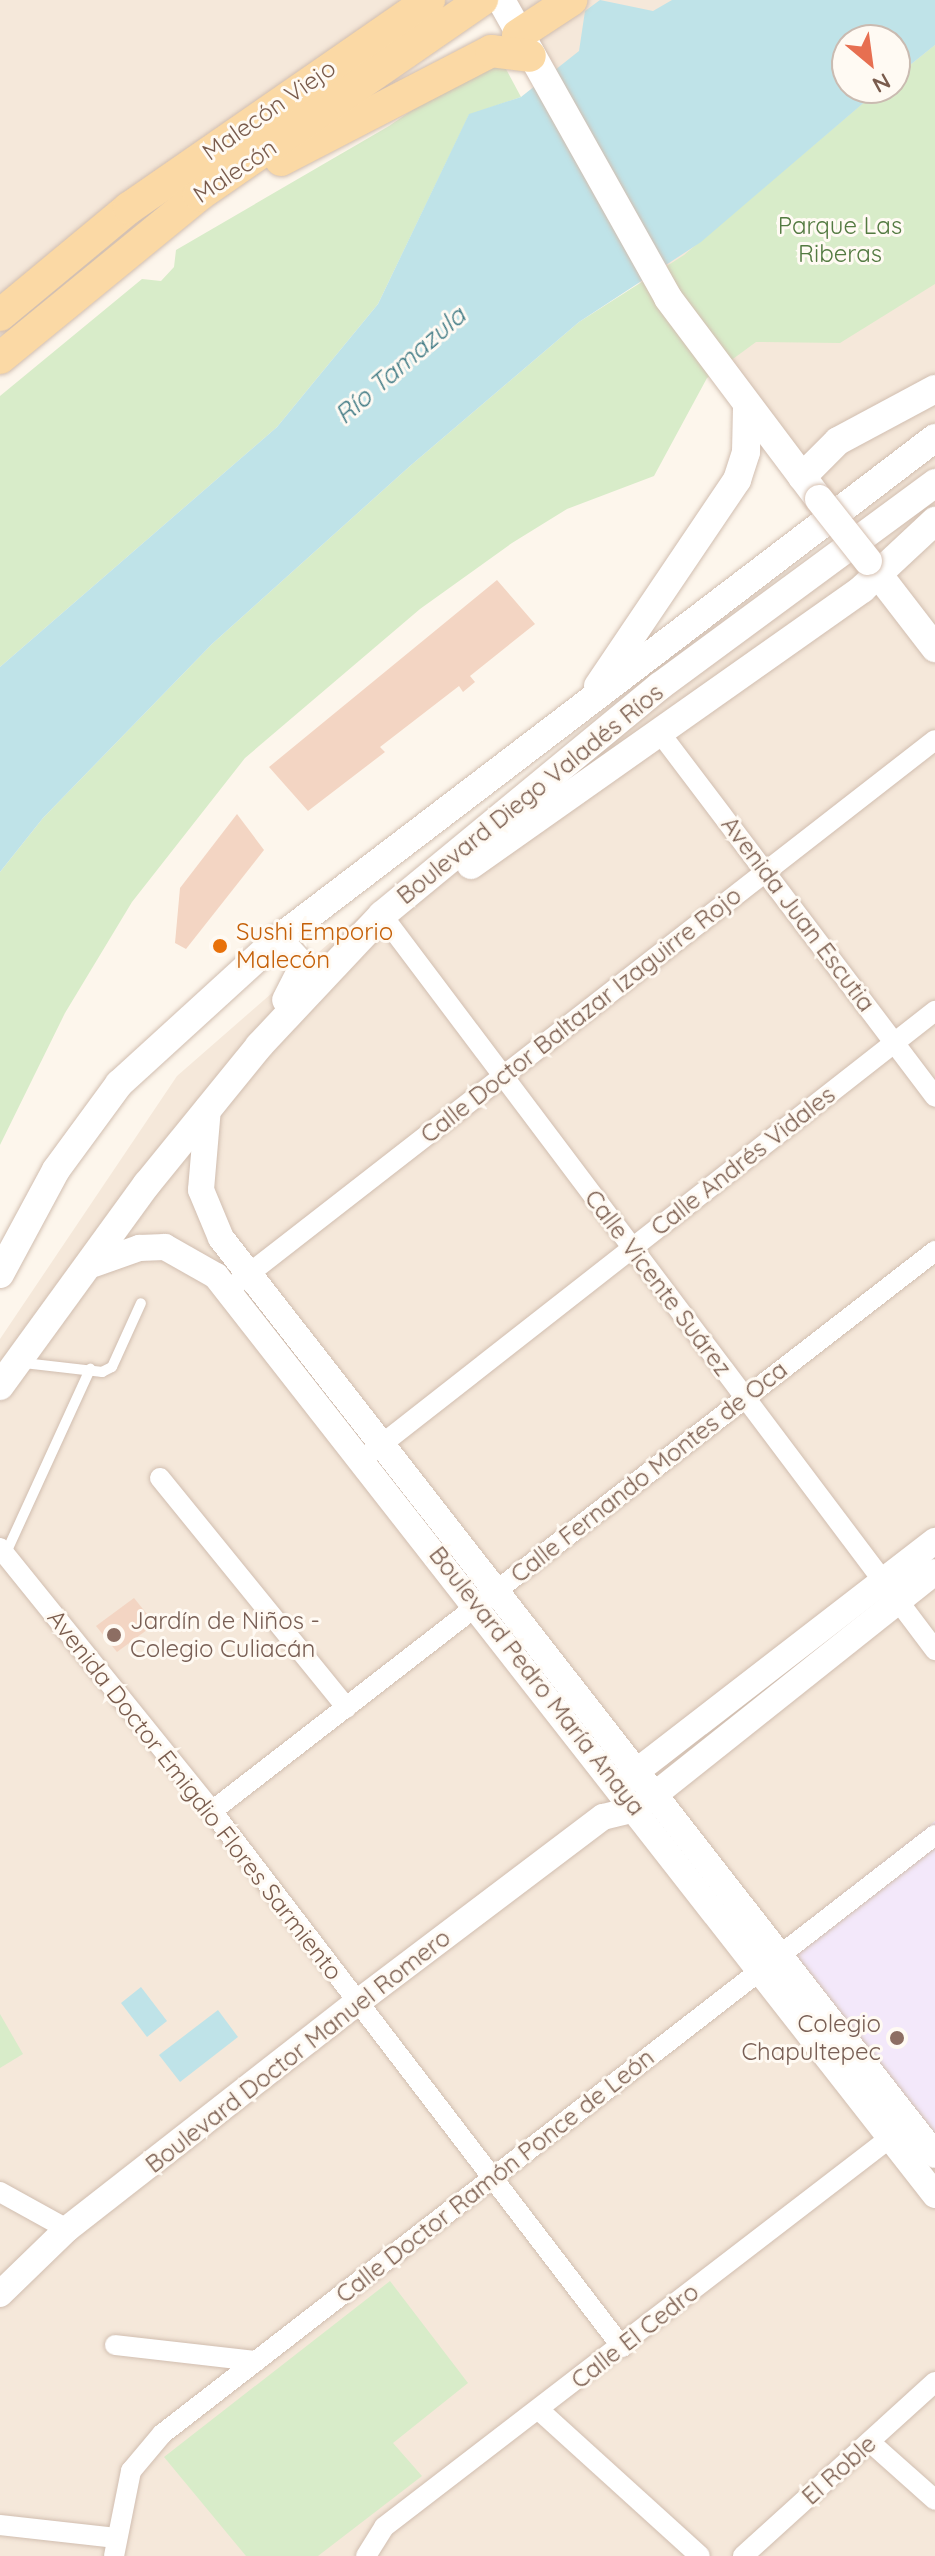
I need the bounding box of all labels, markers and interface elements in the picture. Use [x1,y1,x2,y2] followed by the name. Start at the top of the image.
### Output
[831,24,911,104] north arrow
[197,53,341,167] street label: Malecón Viejo
[868,67,896,99] text: N
[188,133,282,209] street label: Malecón
[778,212,902,268] park label: Parque Las Riberas
[328,300,472,430] water label: Río Tamazula
[391,678,669,910] street label: Boulevard Diego Valadés Ríos
[715,811,881,1017] street label: Avenida Juan Escutia
[415,881,747,1149] street label: Calle Doctor Baltazar Izaguirre Rojo
[236,918,393,974] place label: Sushi Emporio Malecón
[211,937,229,955] marker: Sushi Emporio Malecón
[645,1080,841,1242] street label: Calle Andrés Vidales
[579,1184,737,1382] street label: Calle Vicente Suárez
[505,1355,793,1589] street label: Calle Fernando Montes de Oca
[423,1541,651,1821] street label: Boulevard Pedro María Anaya
[41,1604,349,1986] street label: Avenida Doctor Emigdio Flores Sarmiento
[130,1607,320,1663] place label: Jardín de Niños - Colegio Culiacán
[105,1626,123,1644] marker: Jardín de Niños - Colegio Culiacán
[140,1923,456,2179] street label: Boulevard Doctor Manuel Romero
[741,2010,881,2066] place label: Colegio Chapultepec
[888,2029,906,2047] marker: Colegio Chapultepec
[330,2043,660,2309] street label: Calle Doctor Ramón Ponce de León
[566,2277,704,2395] street label: Calle El Cedro
[796,2429,882,2511] street label: El Roble

